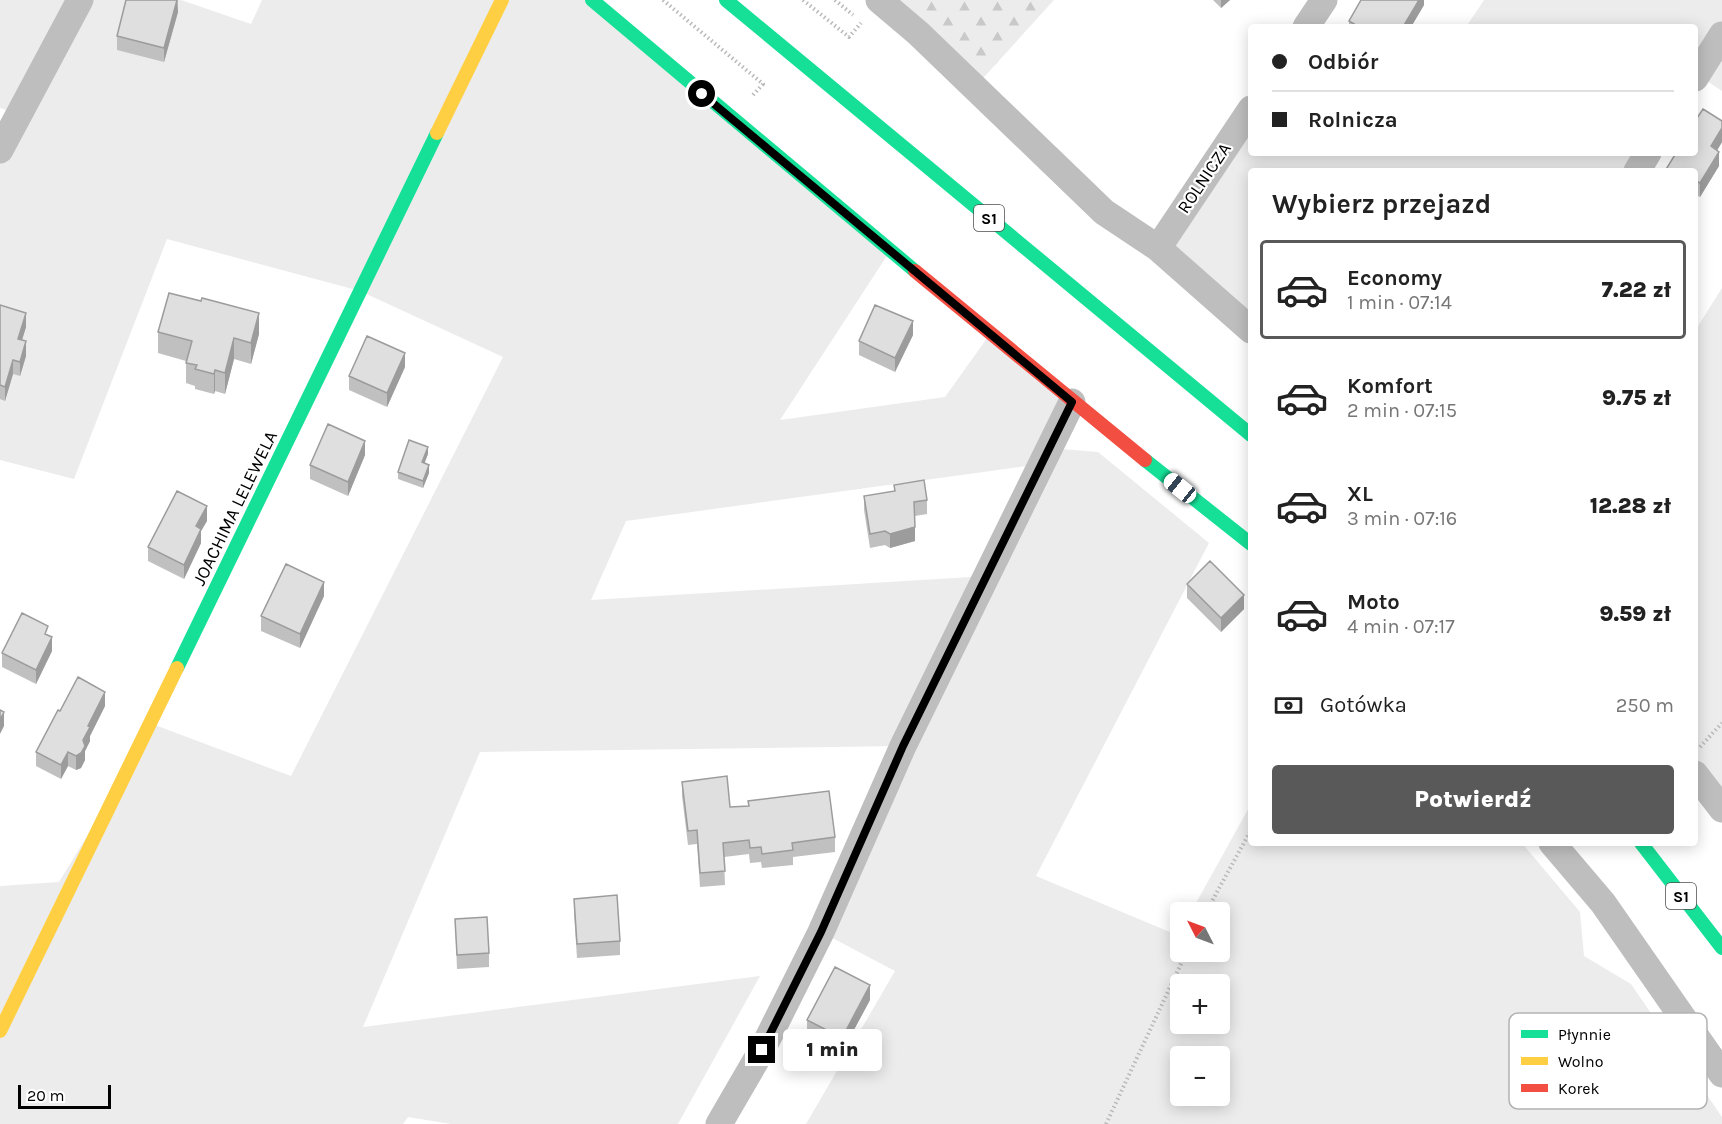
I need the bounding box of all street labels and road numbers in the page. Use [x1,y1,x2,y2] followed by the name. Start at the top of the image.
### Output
[1172,139,1236,217] street label: ROLNICZA
[974,205,1004,231] road number: S1
[188,427,282,589] street label: JOACHIMA LELEWELA
[1666,883,1696,909] road number: S1

